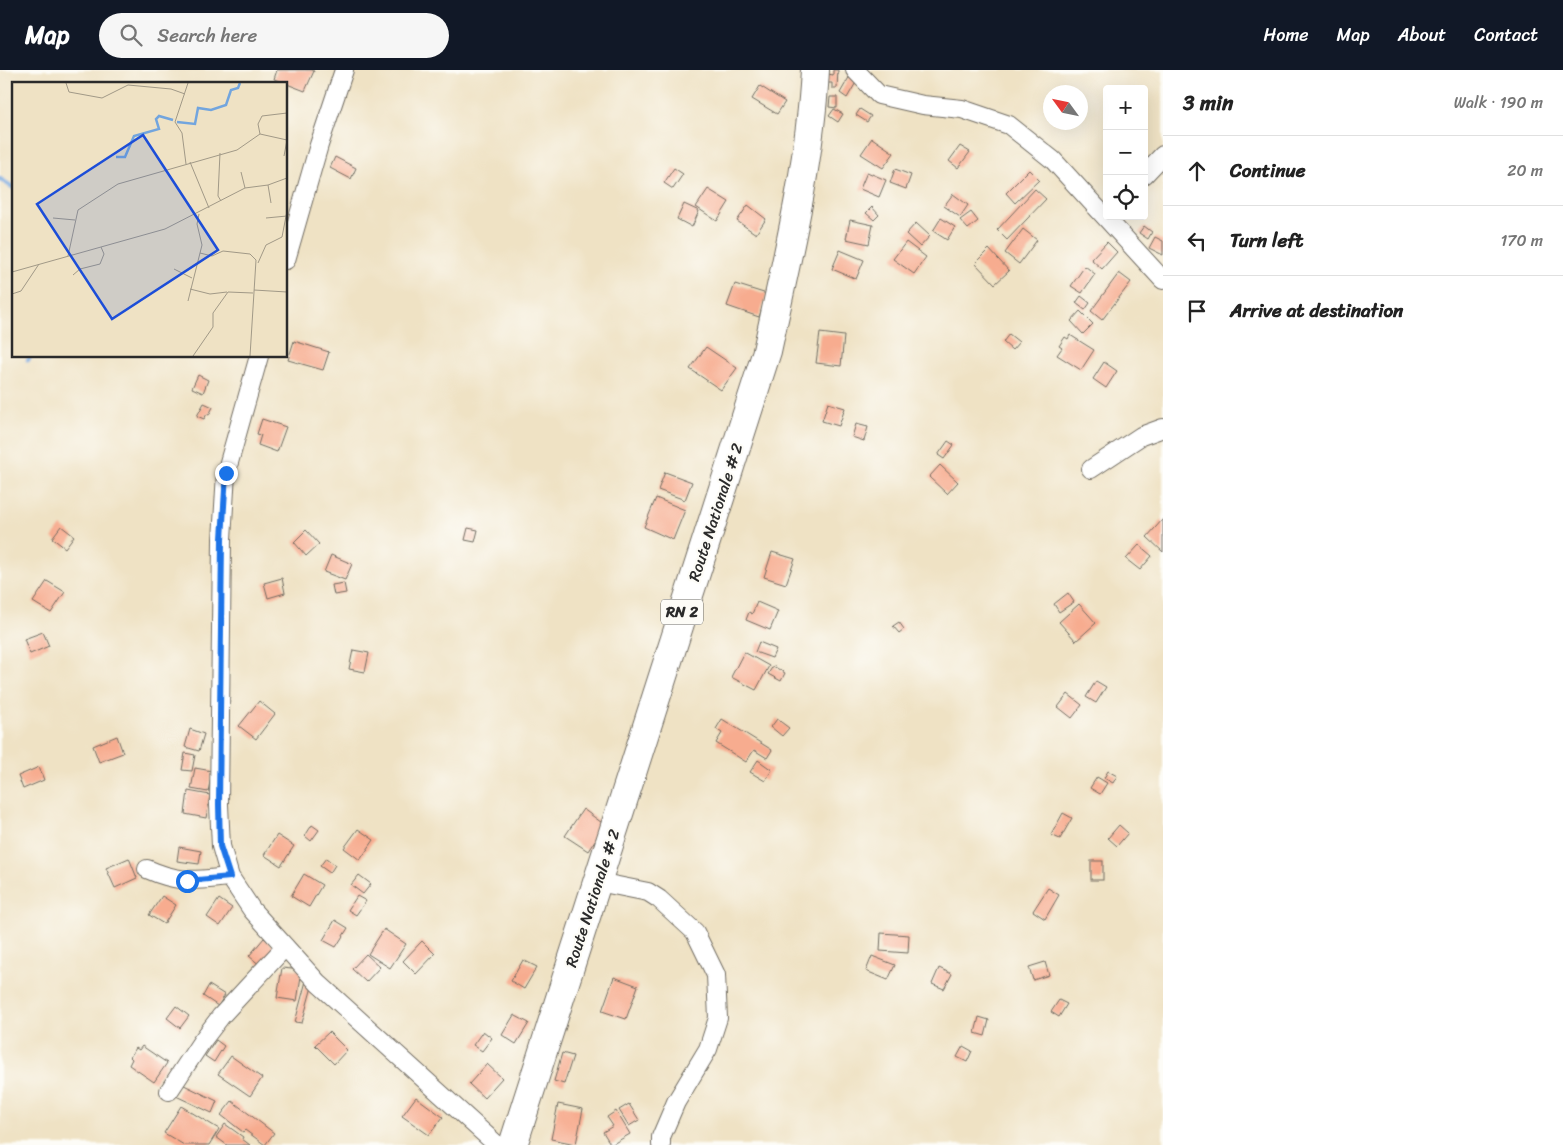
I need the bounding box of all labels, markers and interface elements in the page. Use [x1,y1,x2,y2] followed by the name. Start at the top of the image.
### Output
[99,13,449,58] search box
[25,14,69,56] text: Map
[157,19,257,52] text: Search here
[1264,19,1309,51] text: Home
[1337,19,1370,51] text: Map
[1398,19,1446,51] text: About
[1474,19,1538,51] text: Contact
[117,21,145,49] icon: search
[12,82,288,358] inset map
[1183,84,1233,122] text: 3 min
[1043,85,1088,130] north arrow
[1103,85,1148,220] map controls
[1103,85,1148,130] button: +
[1454,88,1543,117] text: Walk · 190 m
[1103,130,1148,175] button: −
[1230,154,1306,187] text: Continue
[1507,156,1543,185] text: 20 m
[1183,157,1211,185] icon: ahead
[1103,175,1148,220] button: locate
[1230,224,1303,257] text: Turn left
[1500,226,1543,255] text: 170 m
[1183,227,1211,255] icon: left
[1230,294,1403,327] text: Arrive at destination
[1183,297,1211,325] icon: arrive
[679,439,752,585] street label: Route Nationale # 2
[215,462,238,485] route end
[661,600,703,624] road number: RN 2
[556,825,629,971] street label: Route Nationale # 2
[176,870,199,893] route start

